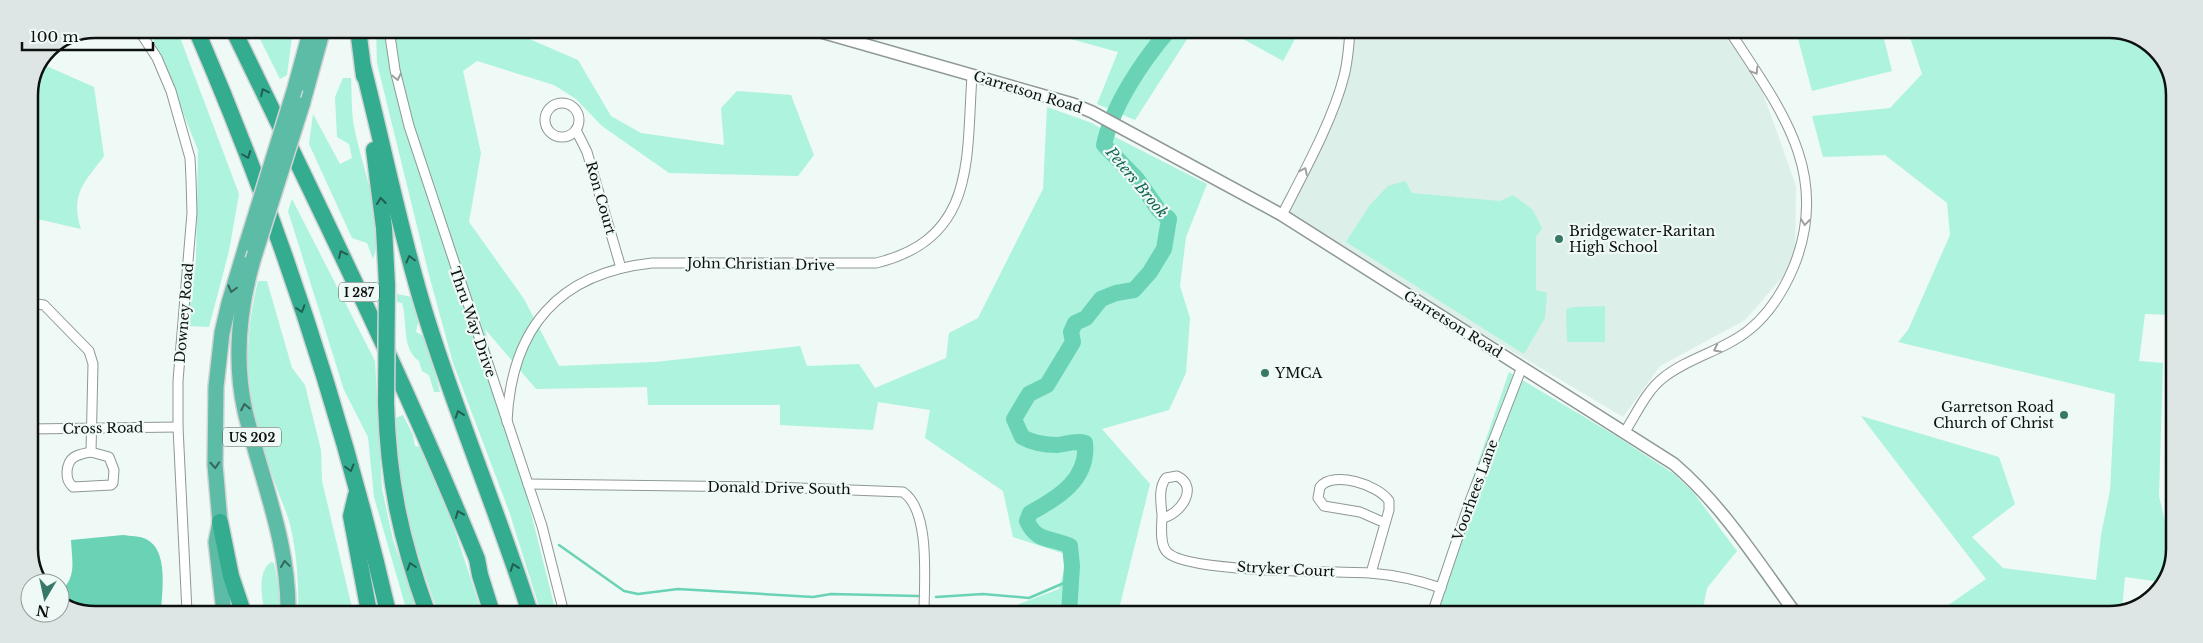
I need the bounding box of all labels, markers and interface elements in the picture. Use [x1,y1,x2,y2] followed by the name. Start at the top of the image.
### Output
[22,20,154,52] scale bar
[30,27,79,46] text: 100 m
[1749,66,1758,75] one-way arrow
[971,67,1085,117] street label: Garretson Road
[391,73,402,82] one-way arrow
[260,88,270,97] one-way arrow
[1101,142,1172,221] water label: Peters Brook
[241,150,251,159] one-way arrow
[582,159,620,237] street label: Ron Court
[1297,167,1308,176] one-way arrow
[376,197,387,205] one-way arrow
[1800,218,1811,226] one-way arrow
[1569,222,1715,256] place label: Bridgewater-Raritan High School
[1553,233,1565,245] marker: Bridgewater-Raritan High School
[338,250,348,259] one-way arrow
[405,254,416,263] one-way arrow
[685,254,835,274] street label: John Christian Drive
[171,262,197,364] street label: Downey Road
[446,264,500,380] street label: Thru Way Drive
[339,282,379,302] road number: I 287
[228,285,238,293] one-way arrow
[1400,286,1506,362] street label: Garretson Road
[295,304,305,312] one-way arrow
[1713,343,1722,353] one-way arrow
[1274,364,1323,382] place label: YMCA
[1259,367,1271,379] marker: YMCA
[1933,398,2055,432] place label: Garretson Road Church of Christ
[240,402,250,411] one-way arrow
[2058,409,2070,421] marker: Garretson Road Church of Christ
[454,410,464,419] one-way arrow
[62,418,144,438] street label: Cross Road
[223,428,281,447] road number: US 202
[1448,437,1502,544] street label: Voorhees Lane
[209,461,220,469] one-way arrow
[344,464,355,473] one-way arrow
[707,478,851,498] street label: Donald Drive South
[454,510,465,519] one-way arrow
[1237,557,1336,581] street label: Stryker Court
[280,559,291,567] one-way arrow
[407,563,417,571] one-way arrow
[510,563,520,571] one-way arrow
[20,573,70,623] north arrow
[35,601,51,621] text: N

